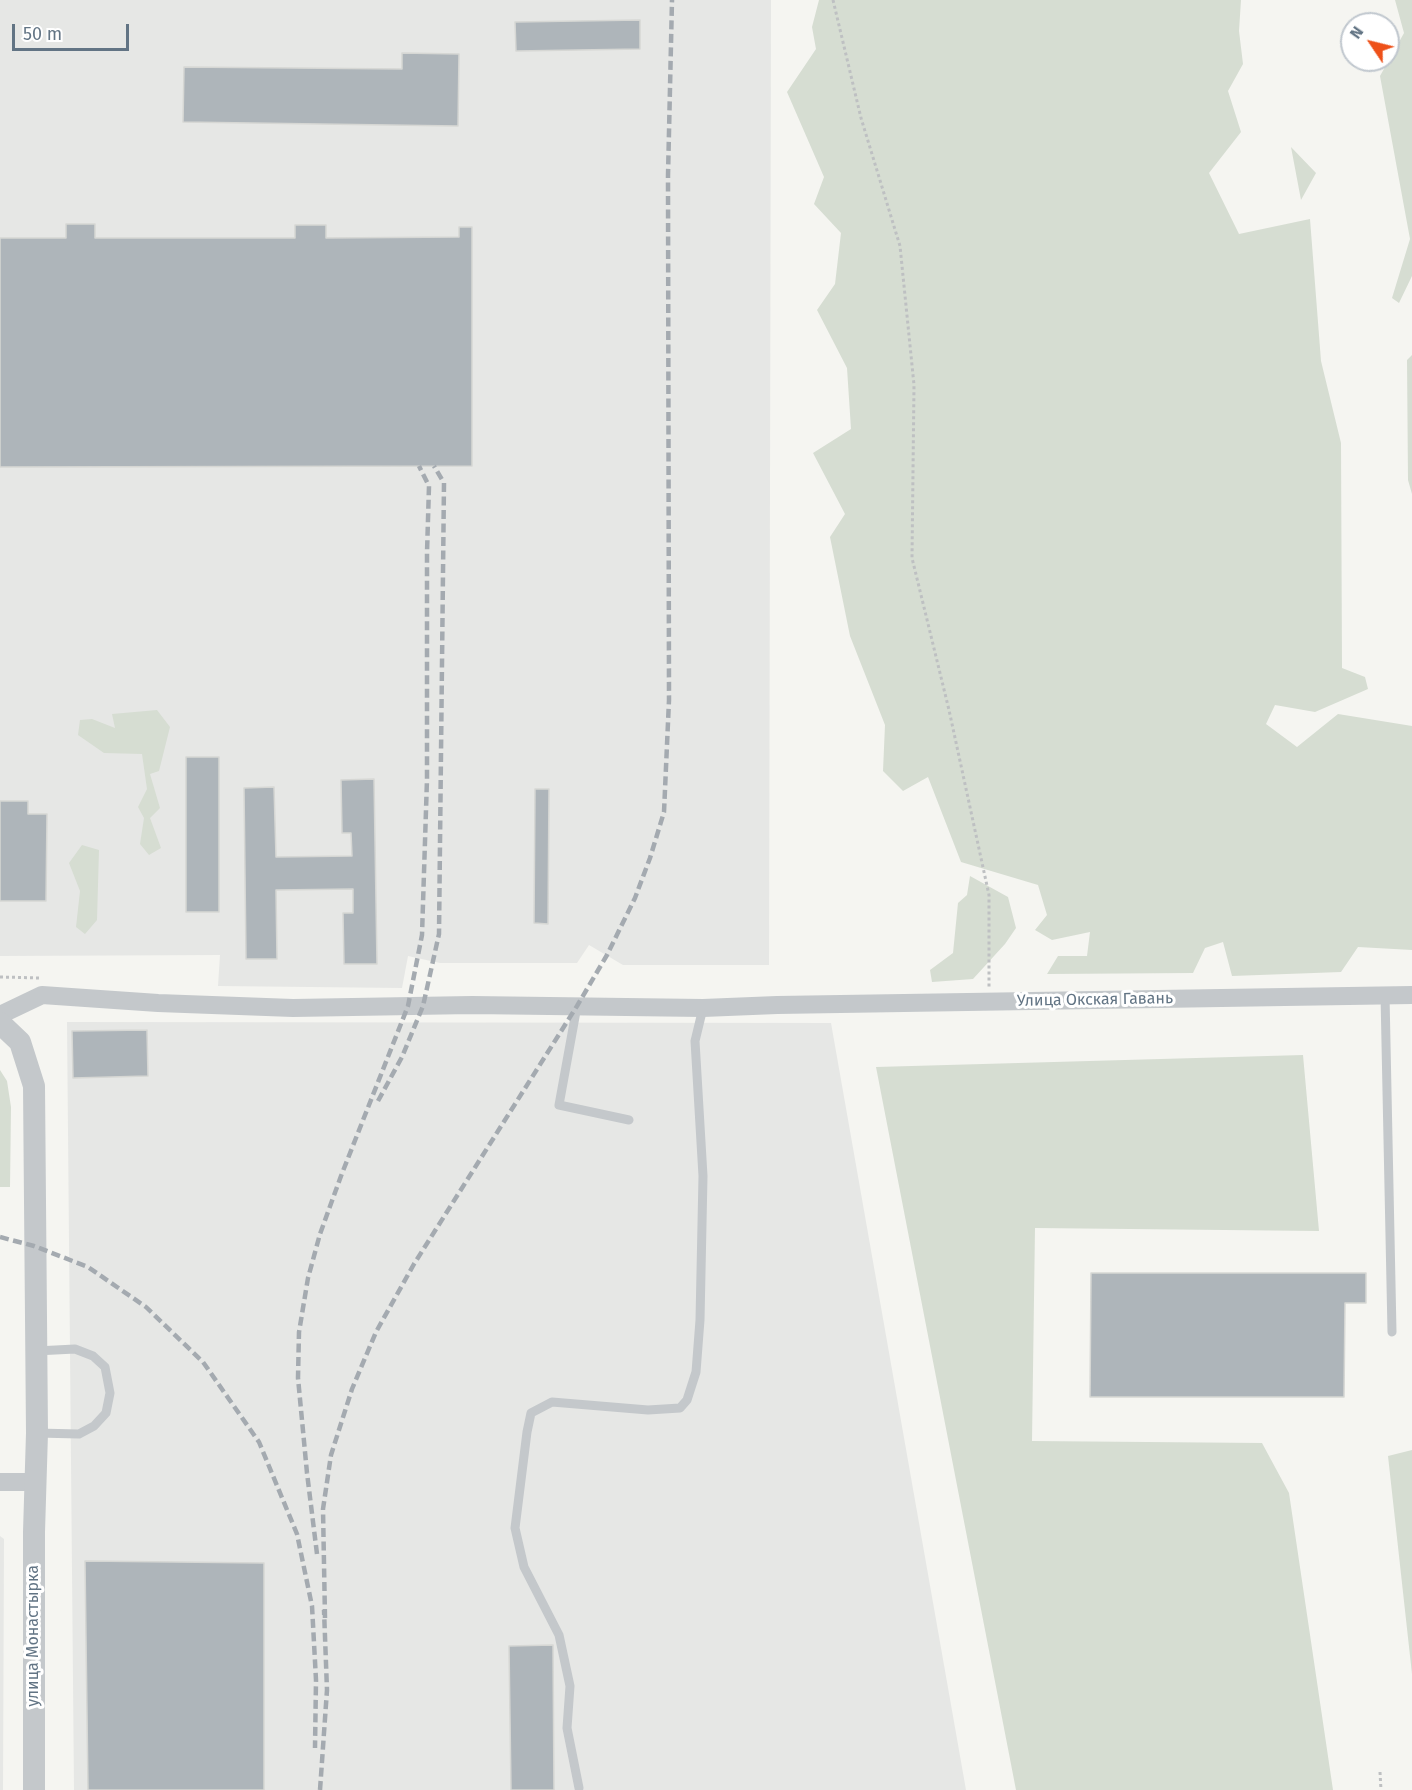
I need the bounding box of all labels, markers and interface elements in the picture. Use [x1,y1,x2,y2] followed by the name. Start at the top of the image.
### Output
[15,12,132,50] scale bar
[1340,12,1400,72] north arrow
[23,23,62,45] text: 50 m
[1346,23,1367,42] text: N
[1017,989,1173,1011] street label: Улица Окская Гавань
[24,1565,44,1707] street label: улица Монастырка

